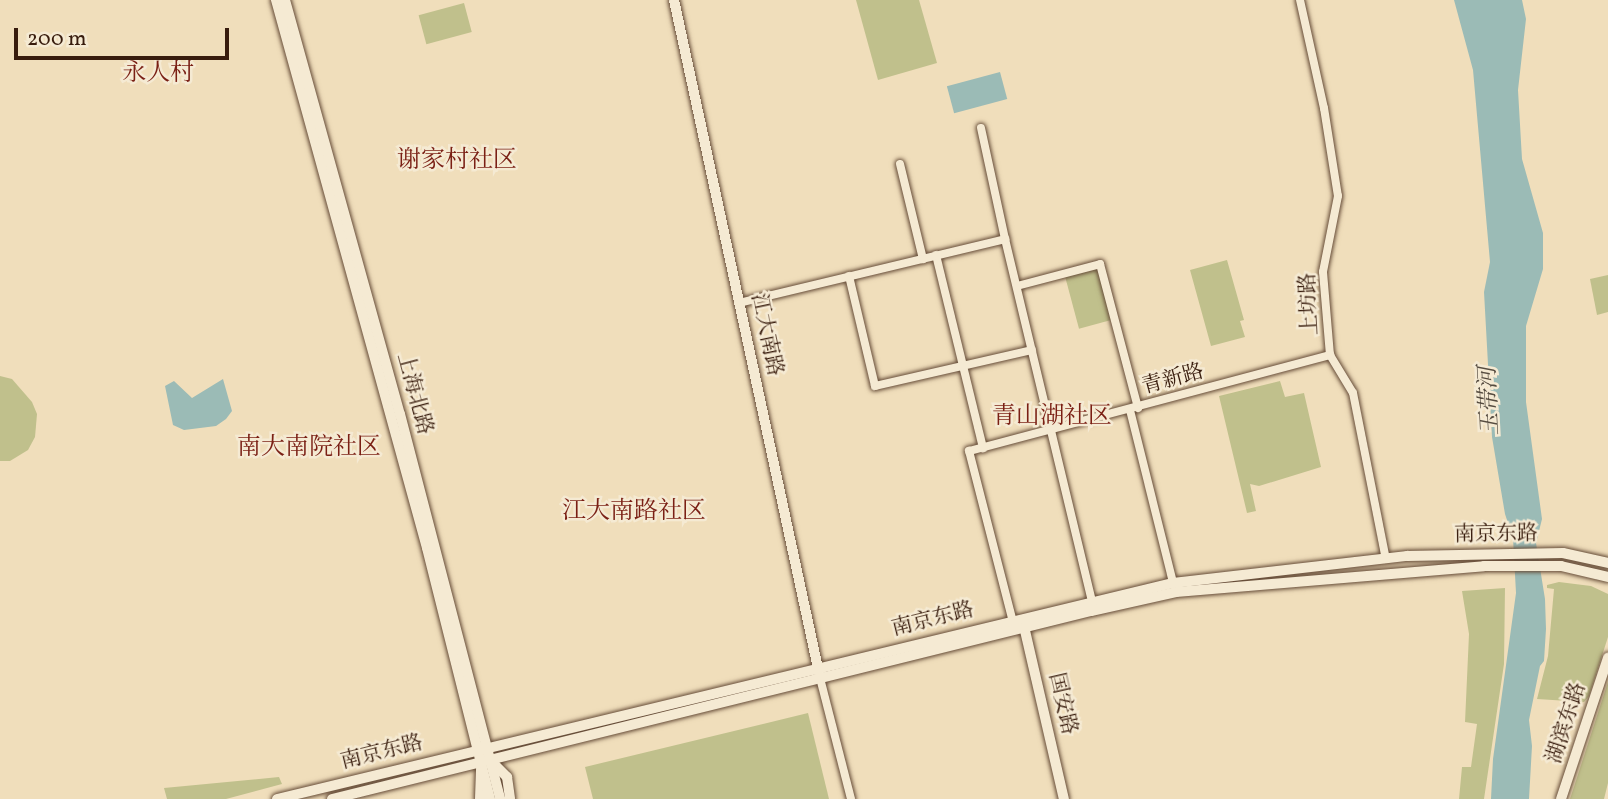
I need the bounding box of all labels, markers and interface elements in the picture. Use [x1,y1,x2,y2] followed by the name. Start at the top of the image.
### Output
[18,14,233,58] scale bar
[27,25,87,54] text: 200 m
[122,61,194,89] district label: 永人村
[397,148,517,176] district label: 谢家村社区
[1296,272,1324,336] street label: 上坊路
[745,291,787,379] street label: 江大南路
[391,350,437,438] street label: 上海北路
[1139,360,1207,400] street label: 青新路
[1474,366,1506,436] water label: 玉带河
[992,404,1112,432] district label: 青山湖社区
[237,435,381,463] district label: 南大南院社区
[562,499,706,527] district label: 江大南路社区
[1454,522,1538,548] street label: 南京东路
[889,598,977,642] street label: 南京东路
[1043,670,1081,738] street label: 国安路
[1542,679,1592,767] street label: 湖滨东路
[338,731,426,775] street label: 南京东路

